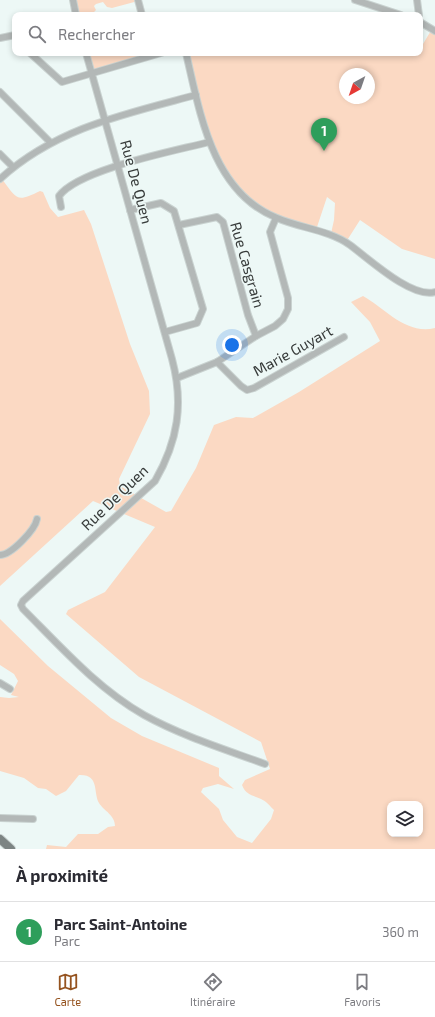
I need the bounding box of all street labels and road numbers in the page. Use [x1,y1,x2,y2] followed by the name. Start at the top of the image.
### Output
[116,138,157,226] street label: Rue De Quen
[227,220,269,310] street label: Rue Casgrain
[250,321,336,379] street label: Marie Guyart
[77,461,152,534] street label: Rue De Quen

